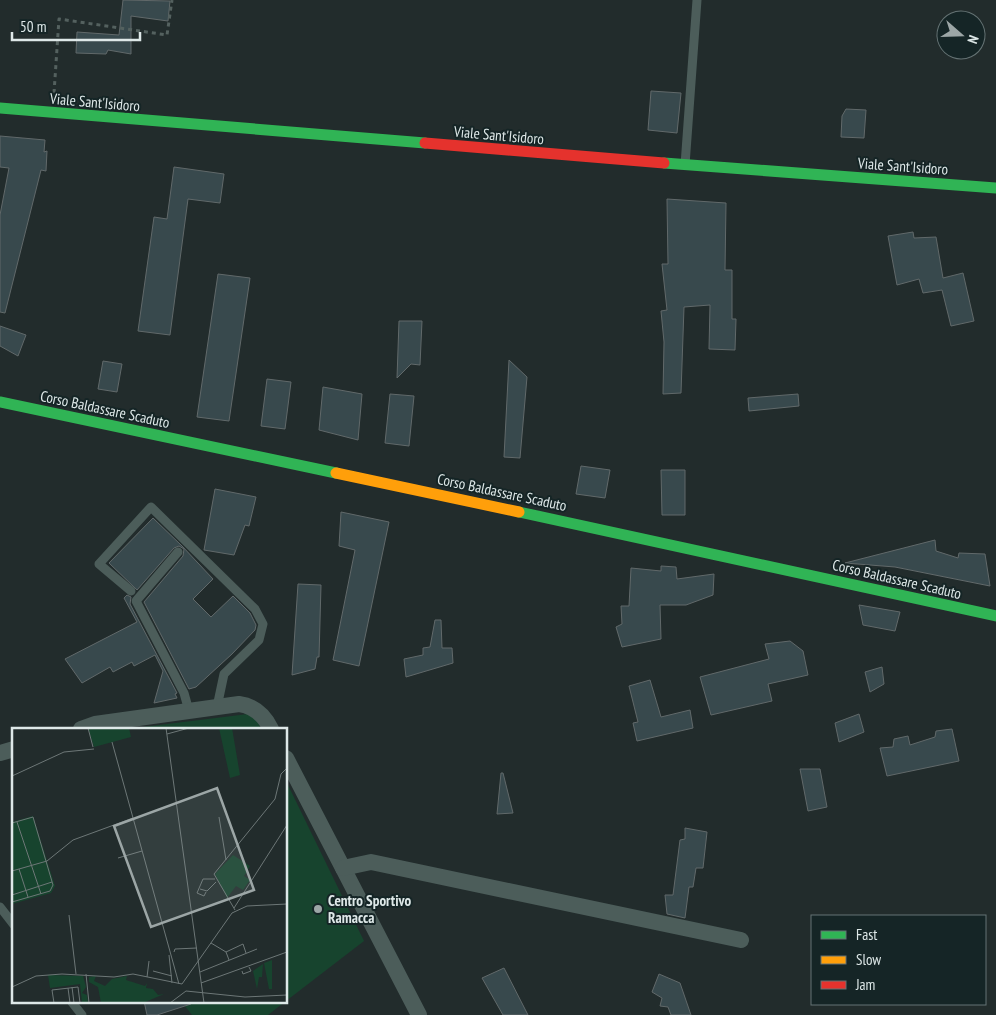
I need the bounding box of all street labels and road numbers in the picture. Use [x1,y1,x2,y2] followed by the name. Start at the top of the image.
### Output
[48,89,141,115] street label: Viale Sant'Isidoro
[452,122,545,148] street label: Viale Sant'Isidoro
[856,153,949,179] street label: Viale Sant'Isidoro
[39,386,171,432] street label: Corso Baldassare Scaduto
[436,469,568,515] street label: Corso Baldassare Scaduto
[831,555,963,603] street label: Corso Baldassare Scaduto

